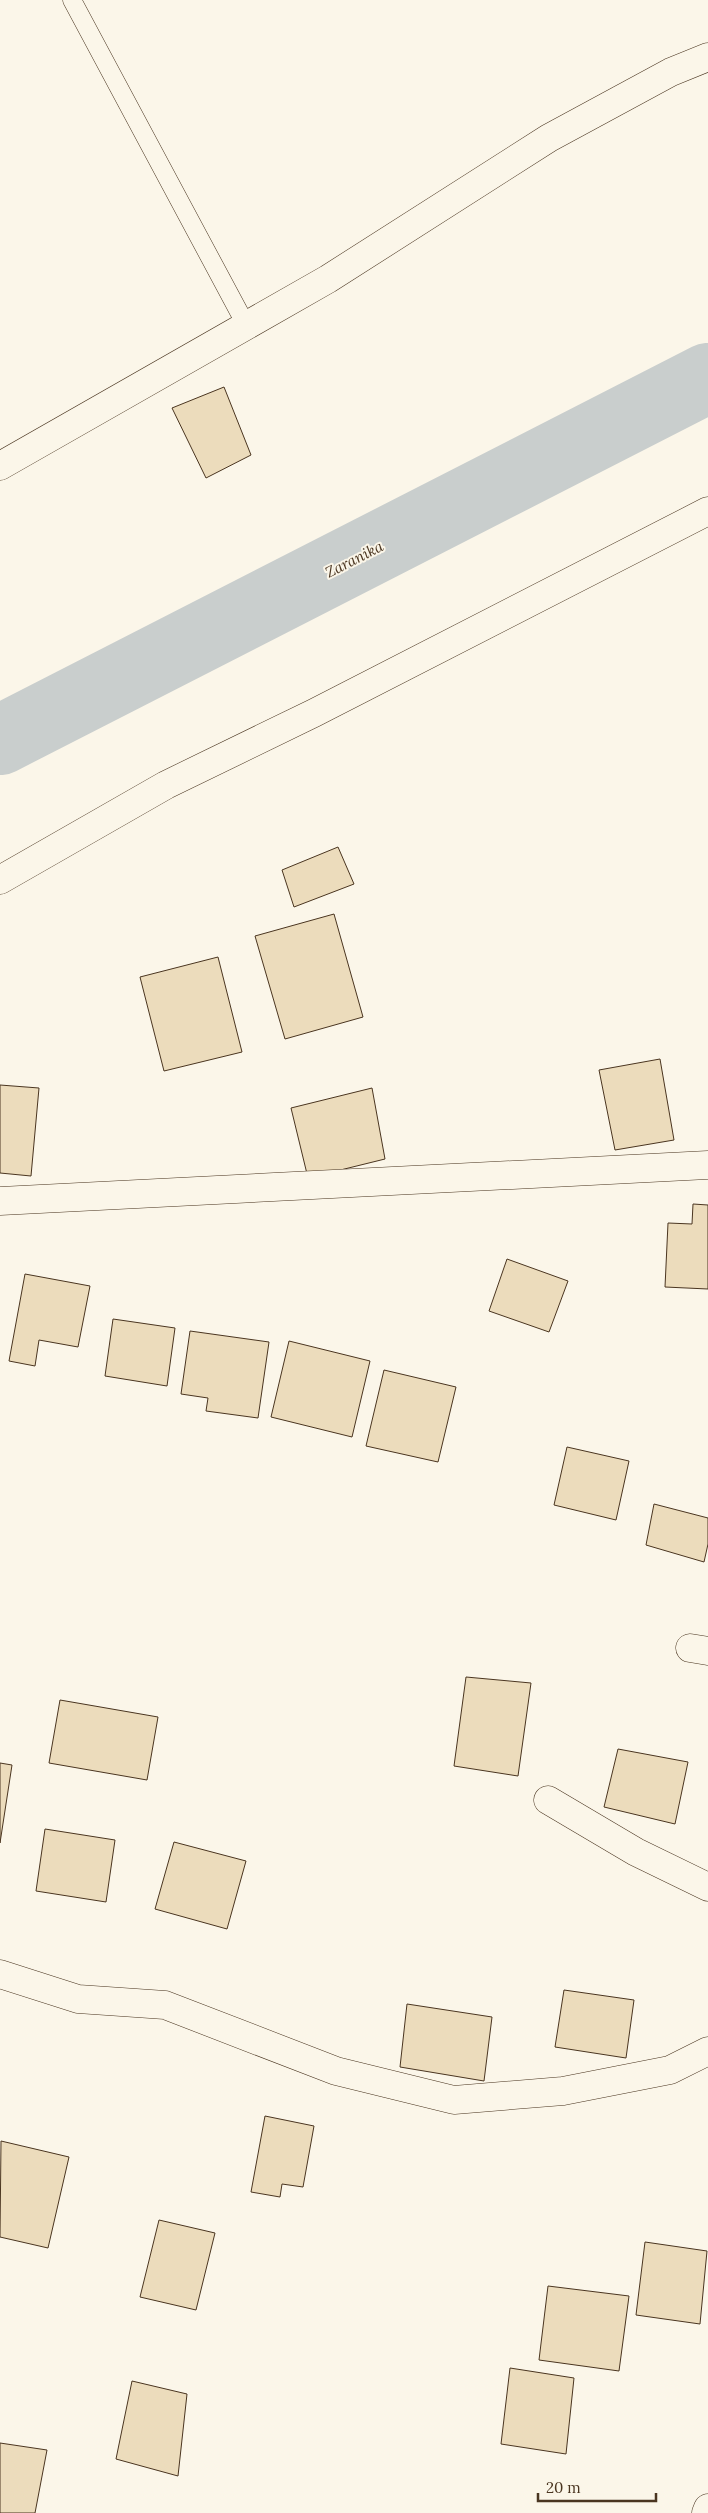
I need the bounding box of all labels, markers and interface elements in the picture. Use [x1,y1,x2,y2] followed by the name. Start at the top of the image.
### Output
[322,536,387,582] water label: Zaranika
[538,2470,656,2502] scale bar
[546,2478,581,2497] text: 20 m

